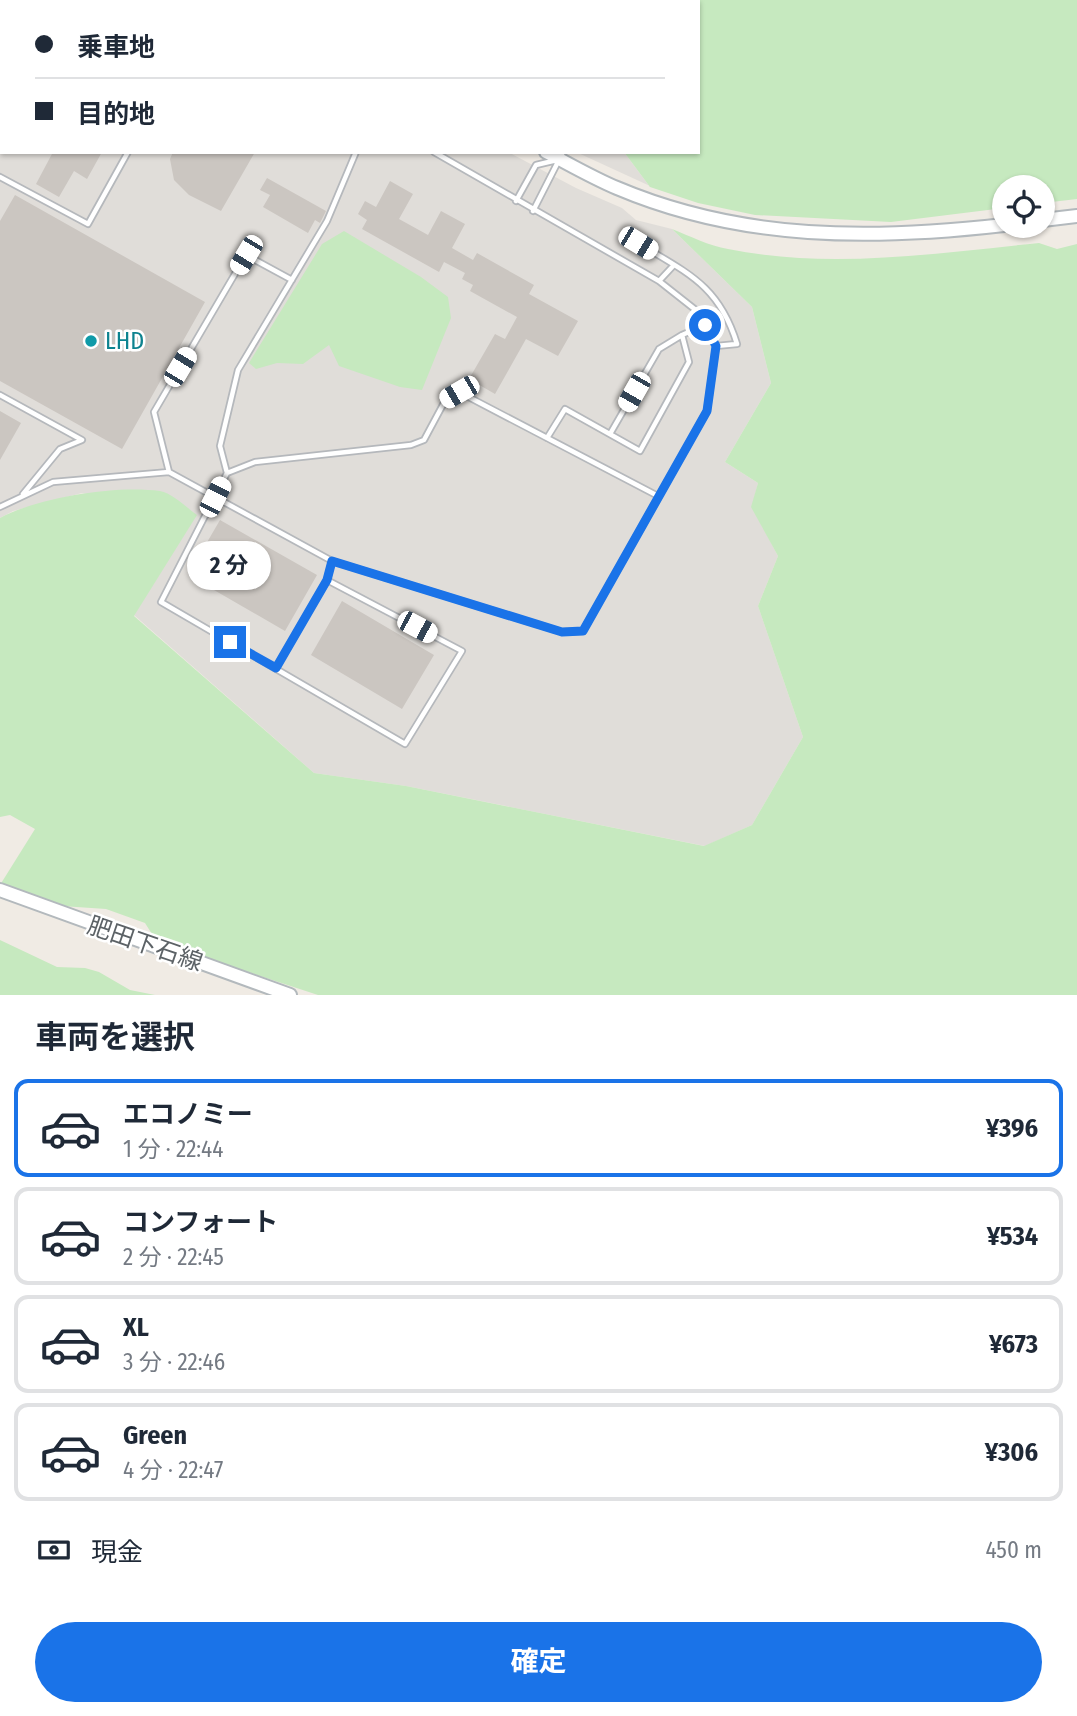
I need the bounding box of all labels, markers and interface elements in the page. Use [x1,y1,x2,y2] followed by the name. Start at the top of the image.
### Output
[77,32,155,63] text: 乗車地
[77,99,155,130] text: 目的地
[992,175,1055,238] map controls
[992,175,1055,238] button: locate
[615,223,662,263] car
[227,232,266,278] car
[689,309,721,341] route start
[105,327,144,355] place label: LHD
[83,333,99,349] marker: LHD
[161,344,200,390] car
[615,369,654,415] car
[436,372,483,412] car
[197,474,234,520] car
[188,540,272,590] callout: 2 分
[210,551,248,579] text: 2 分
[394,608,441,646] car
[214,626,246,658] route end
[84,911,206,977] street label: 肥田下石線
[35,1018,195,1056] text: 車両を選択
[39,1097,102,1160] icon: car
[123,1099,253,1130] text: エコノミー
[986,1113,1038,1144] text: ¥396
[123,1135,223,1163] text: 1 分 · 22:44
[39,1205,102,1268] icon: car
[123,1207,278,1238] text: コンフォート
[987,1221,1038,1252] text: ¥534
[123,1243,224,1271] text: 2 分 · 22:45
[123,1312,149,1343] text: XL
[39,1313,102,1376] icon: car
[989,1329,1038,1360] text: ¥673
[123,1348,225,1376] text: 3 分 · 22:46
[123,1420,187,1451] text: Green
[39,1421,102,1484] icon: car
[985,1437,1038,1468] text: ¥306
[123,1456,223,1484] text: 4 分 · 22:47
[35,1531,73,1569] icon: cash
[985,1536,1042,1564] text: 450 m
[91,1537,143,1568] text: 現金
[35,1622,1042,1702] button: 確定

